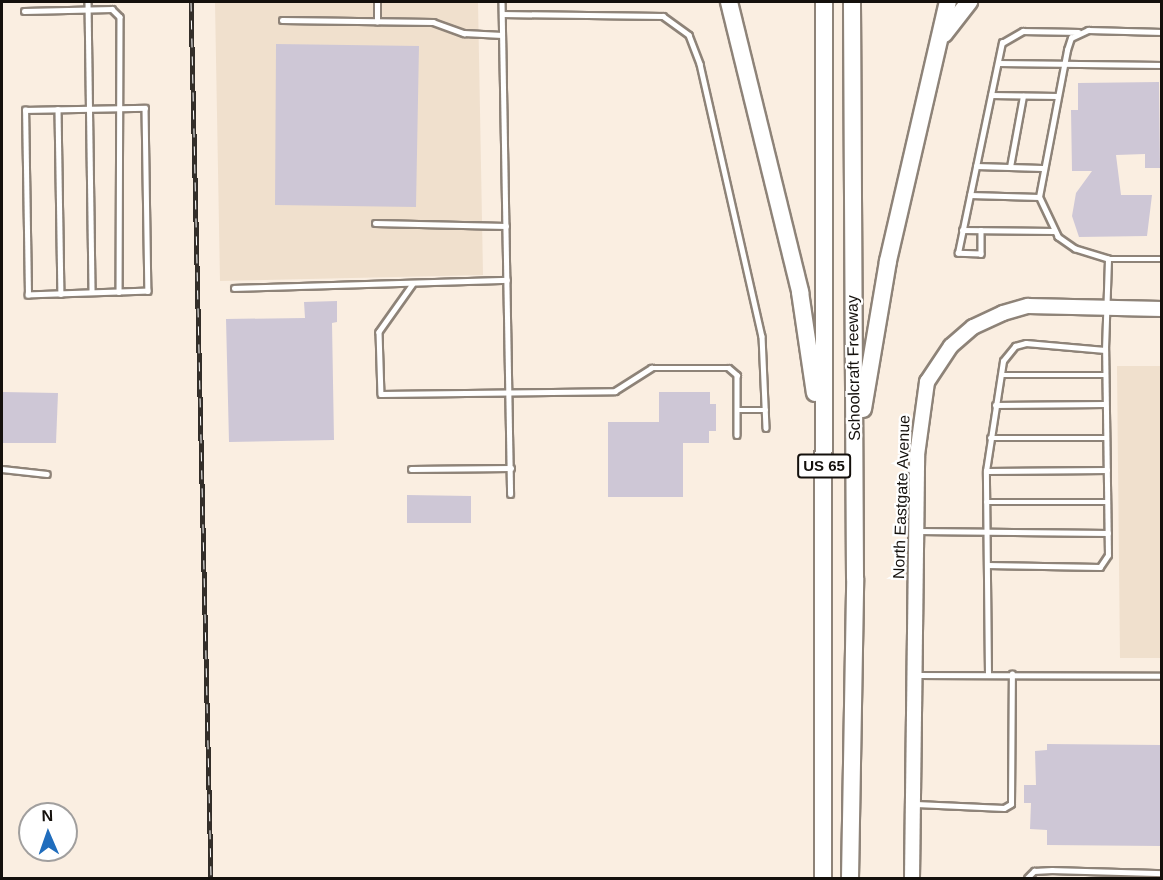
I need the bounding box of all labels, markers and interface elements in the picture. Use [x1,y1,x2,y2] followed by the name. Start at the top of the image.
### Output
[843,295,865,441] street label: Schoolcraft Freeway
[890,414,914,580] street label: North Eastgate Avenue
[797,454,851,478] road number: US 65
[18,802,78,862] north arrow
[41,807,53,824] text: N

